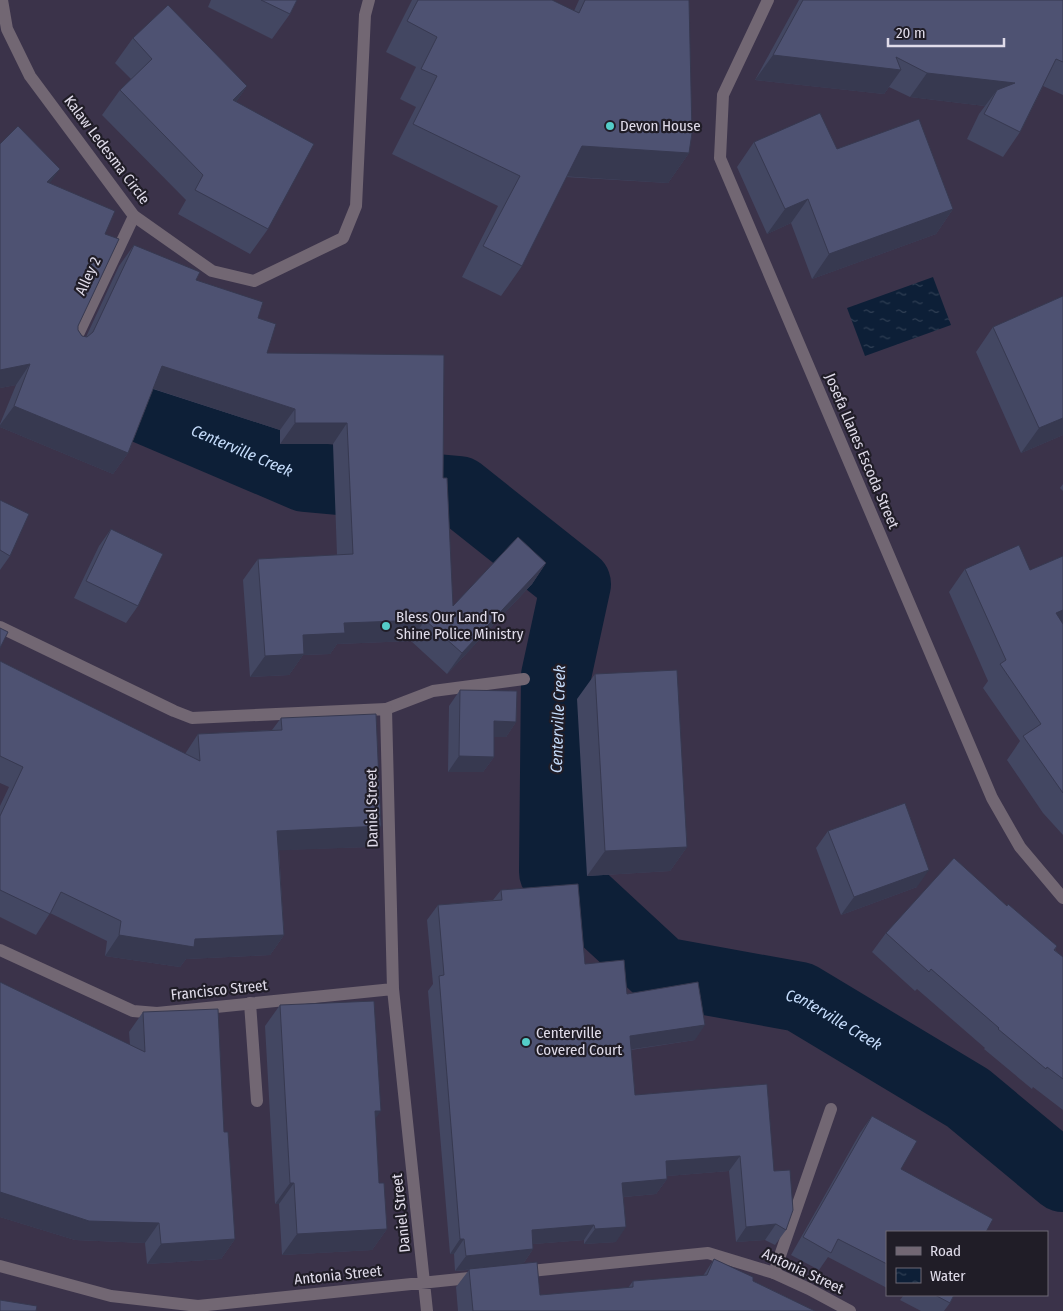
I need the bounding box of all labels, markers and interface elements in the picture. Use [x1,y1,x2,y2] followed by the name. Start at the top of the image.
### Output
[888,15,1004,47] scale bar
[896,24,926,42] text: 20 m
[60,92,154,208] street label: Kalaw Ledesma Circle
[620,117,701,135] place label: Devon House
[604,120,616,132] marker: Devon House
[71,254,105,298] street label: Alley 2
[821,371,903,532] street label: Josefa Llanes Escoda Street
[189,420,296,480] water label: Centerville Creek
[396,608,524,643] place label: Bless Our Land To Shine Police Ministry
[380,620,392,632] marker: Bless Our Land To Shine Police Ministry
[547,664,569,773] water label: Centerville Creek
[362,768,382,848] street label: Daniel Street
[170,976,268,1004] street label: Francisco Street
[784,985,886,1054] water label: Centerville Creek
[536,1024,622,1059] place label: Centerville Covered Court
[520,1036,532,1048] marker: Centerville Covered Court
[388,1172,414,1253] street label: Daniel Street
[886,1231,1048,1296] legend
[930,1242,961,1260] text: Road
[759,1244,847,1298] street label: Antonia Street
[293,1261,383,1289] street label: Antonia Street
[930,1267,966,1285] text: Water

